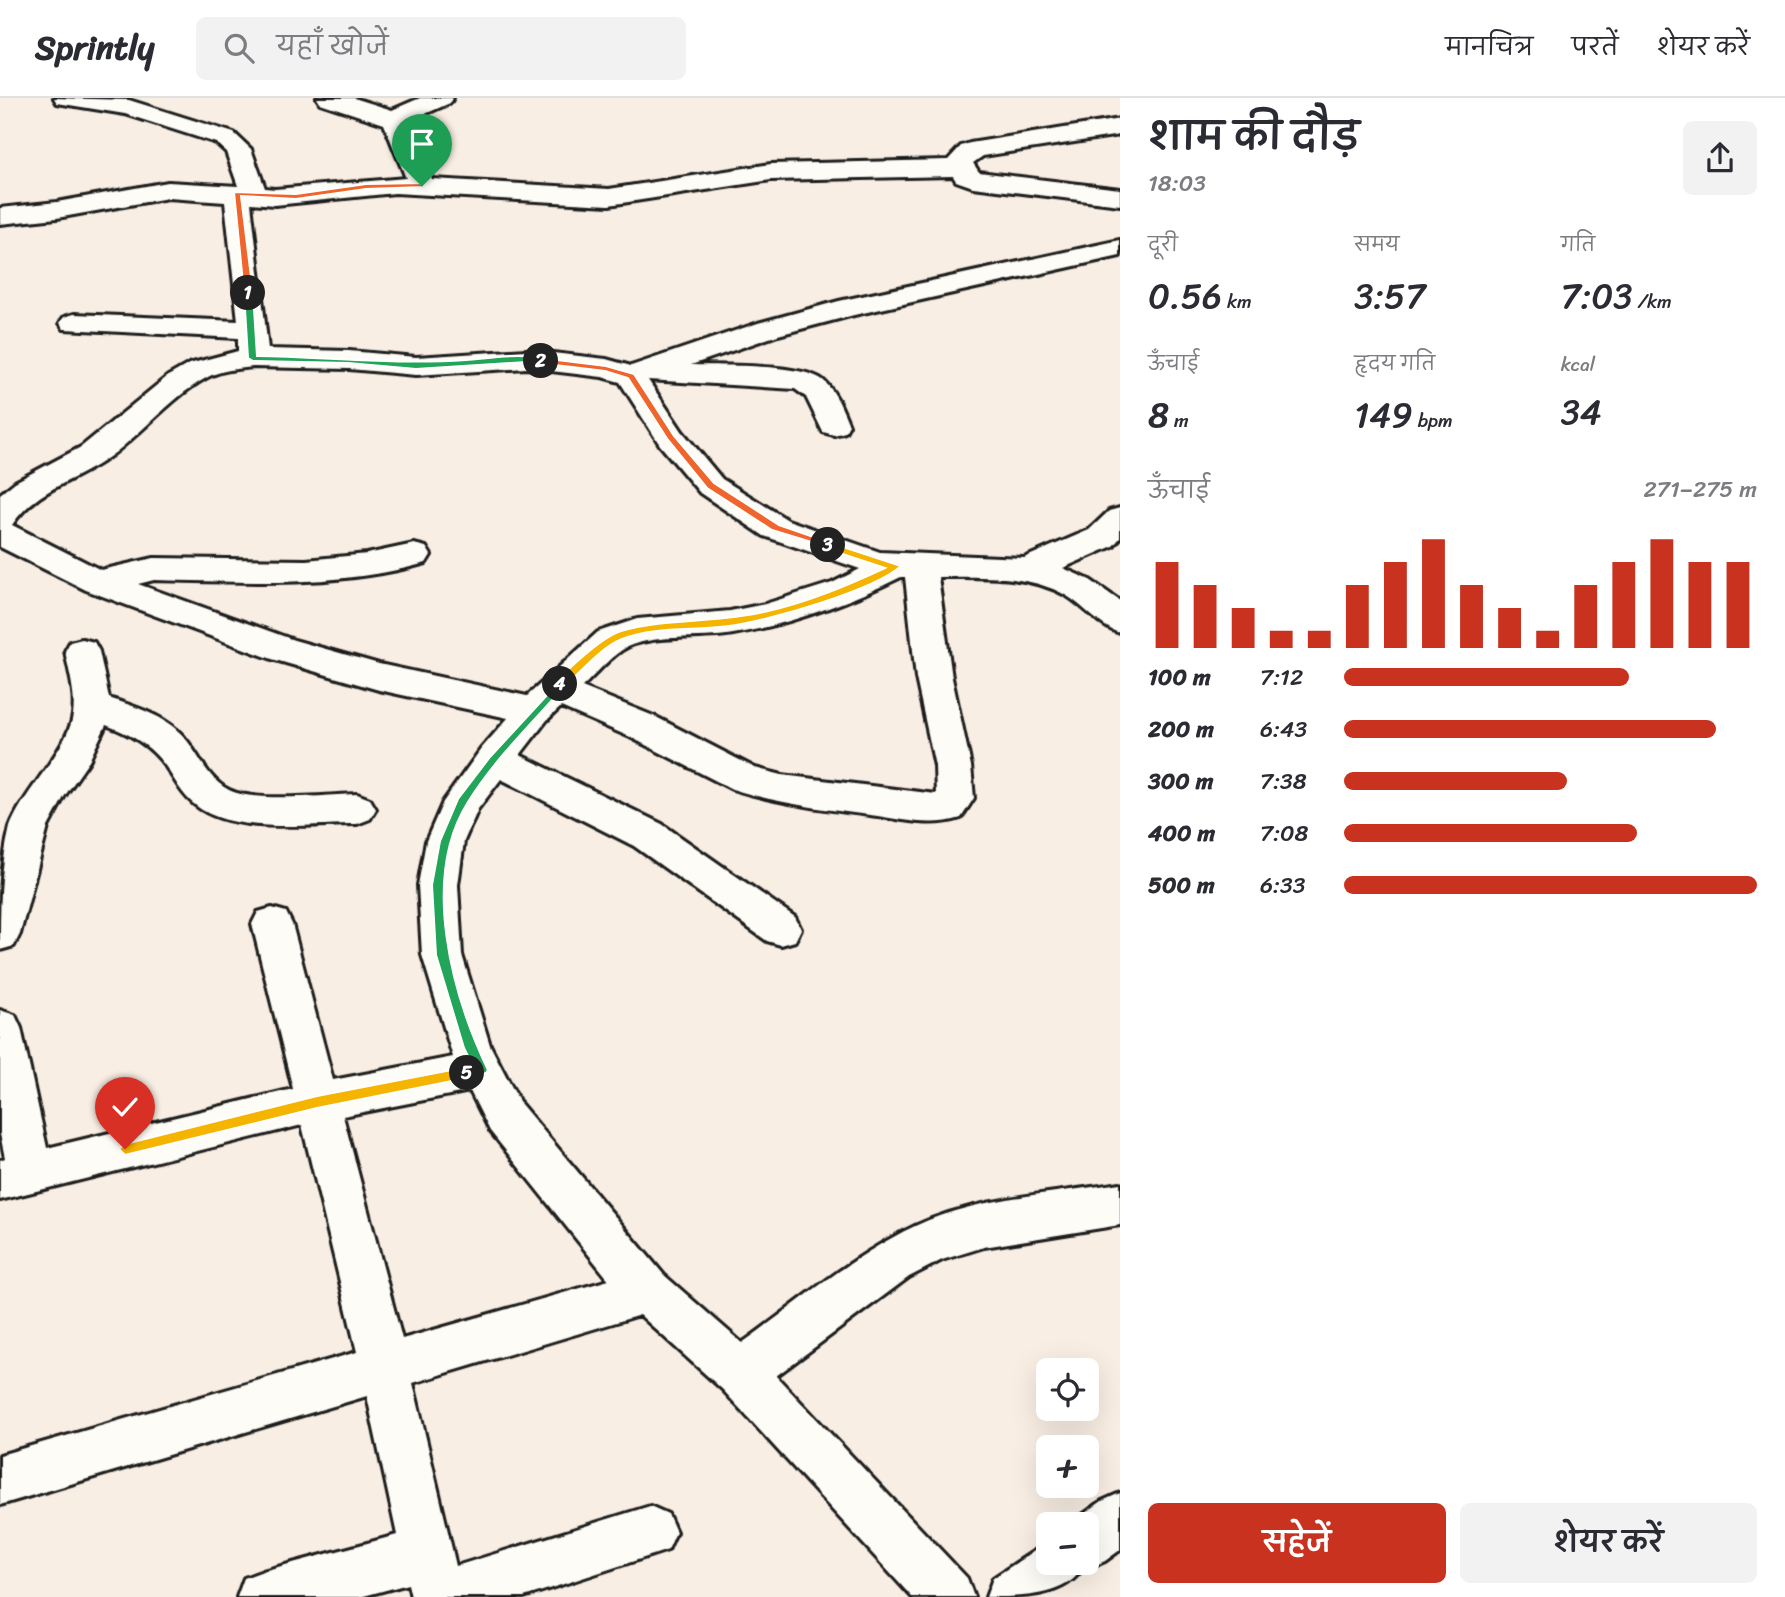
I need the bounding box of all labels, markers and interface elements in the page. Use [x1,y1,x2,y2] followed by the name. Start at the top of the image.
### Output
[196,17,686,80] search box
[35,19,154,77] text: Sprintly
[276,23,388,69] text: यहाँ खोजें
[1445,26,1533,68] text: मानचित्र
[1571,26,1619,68] text: परतें
[1657,26,1750,68] text: शेयर करें
[220,29,258,67] icon: search
[1148,103,1359,170] text: शाम की दौड़
[392,114,452,186] pin
[1683,121,1757,195] button: share
[403,125,441,163] icon: arrive
[1148,163,1206,204] text: 18:03
[1148,228,1178,261] text: दूरी
[1354,228,1400,261] text: समय
[1561,228,1595,261] text: गति
[1148,265,1222,327] text: 0.56
[1354,265,1425,327] text: 3:57
[1561,265,1633,327] text: 7:03
[230,276,266,310] pin: 1
[243,276,252,309] text: 1
[1222,285,1252,318] text: km
[1633,285,1672,318] text: /km
[524,344,558,378] pin: 2
[535,344,546,377] text: 2
[1148,347,1199,380] text: ऊँचाई
[1354,347,1435,380] text: हृदय गति
[1561,348,1595,381] text: kcal
[1561,381,1602,443] text: 34
[1148,384,1169,446] text: 8
[1354,384,1413,446] text: 149
[1169,404,1189,437] text: m
[1413,404,1453,437] text: bpm
[1644,469,1757,510] text: 271–275 m
[1148,470,1210,511] text: ऊँचाई
[810,528,846,562] pin: 3
[822,528,833,561] text: 3
[1148,657,1211,698] text: 100 m
[1260,657,1303,698] text: 7:12
[542,666,578,702] pin: 4
[554,667,565,700] text: 4
[1148,709,1214,750] text: 200 m
[1260,709,1307,750] text: 6:43
[1148,761,1213,802] text: 300 m
[1260,761,1307,802] text: 7:38
[1148,813,1215,854] text: 400 m
[1260,813,1308,854] text: 7:08
[1148,865,1215,906] text: 500 m
[1260,865,1305,906] text: 6:33
[449,1056,484,1090] pin: 5
[461,1056,472,1089] text: 5
[95,1077,155,1149] pin
[106,1088,144,1126] icon: check
[1036,1358,1099,1575] map controls
[1036,1358,1099,1421] button: locate
[1036,1435,1099,1498] button: +
[1148,1503,1446,1583] button: सहेजें
[1460,1503,1757,1583] button: शेयर करें
[1036,1512,1099,1575] button: −

